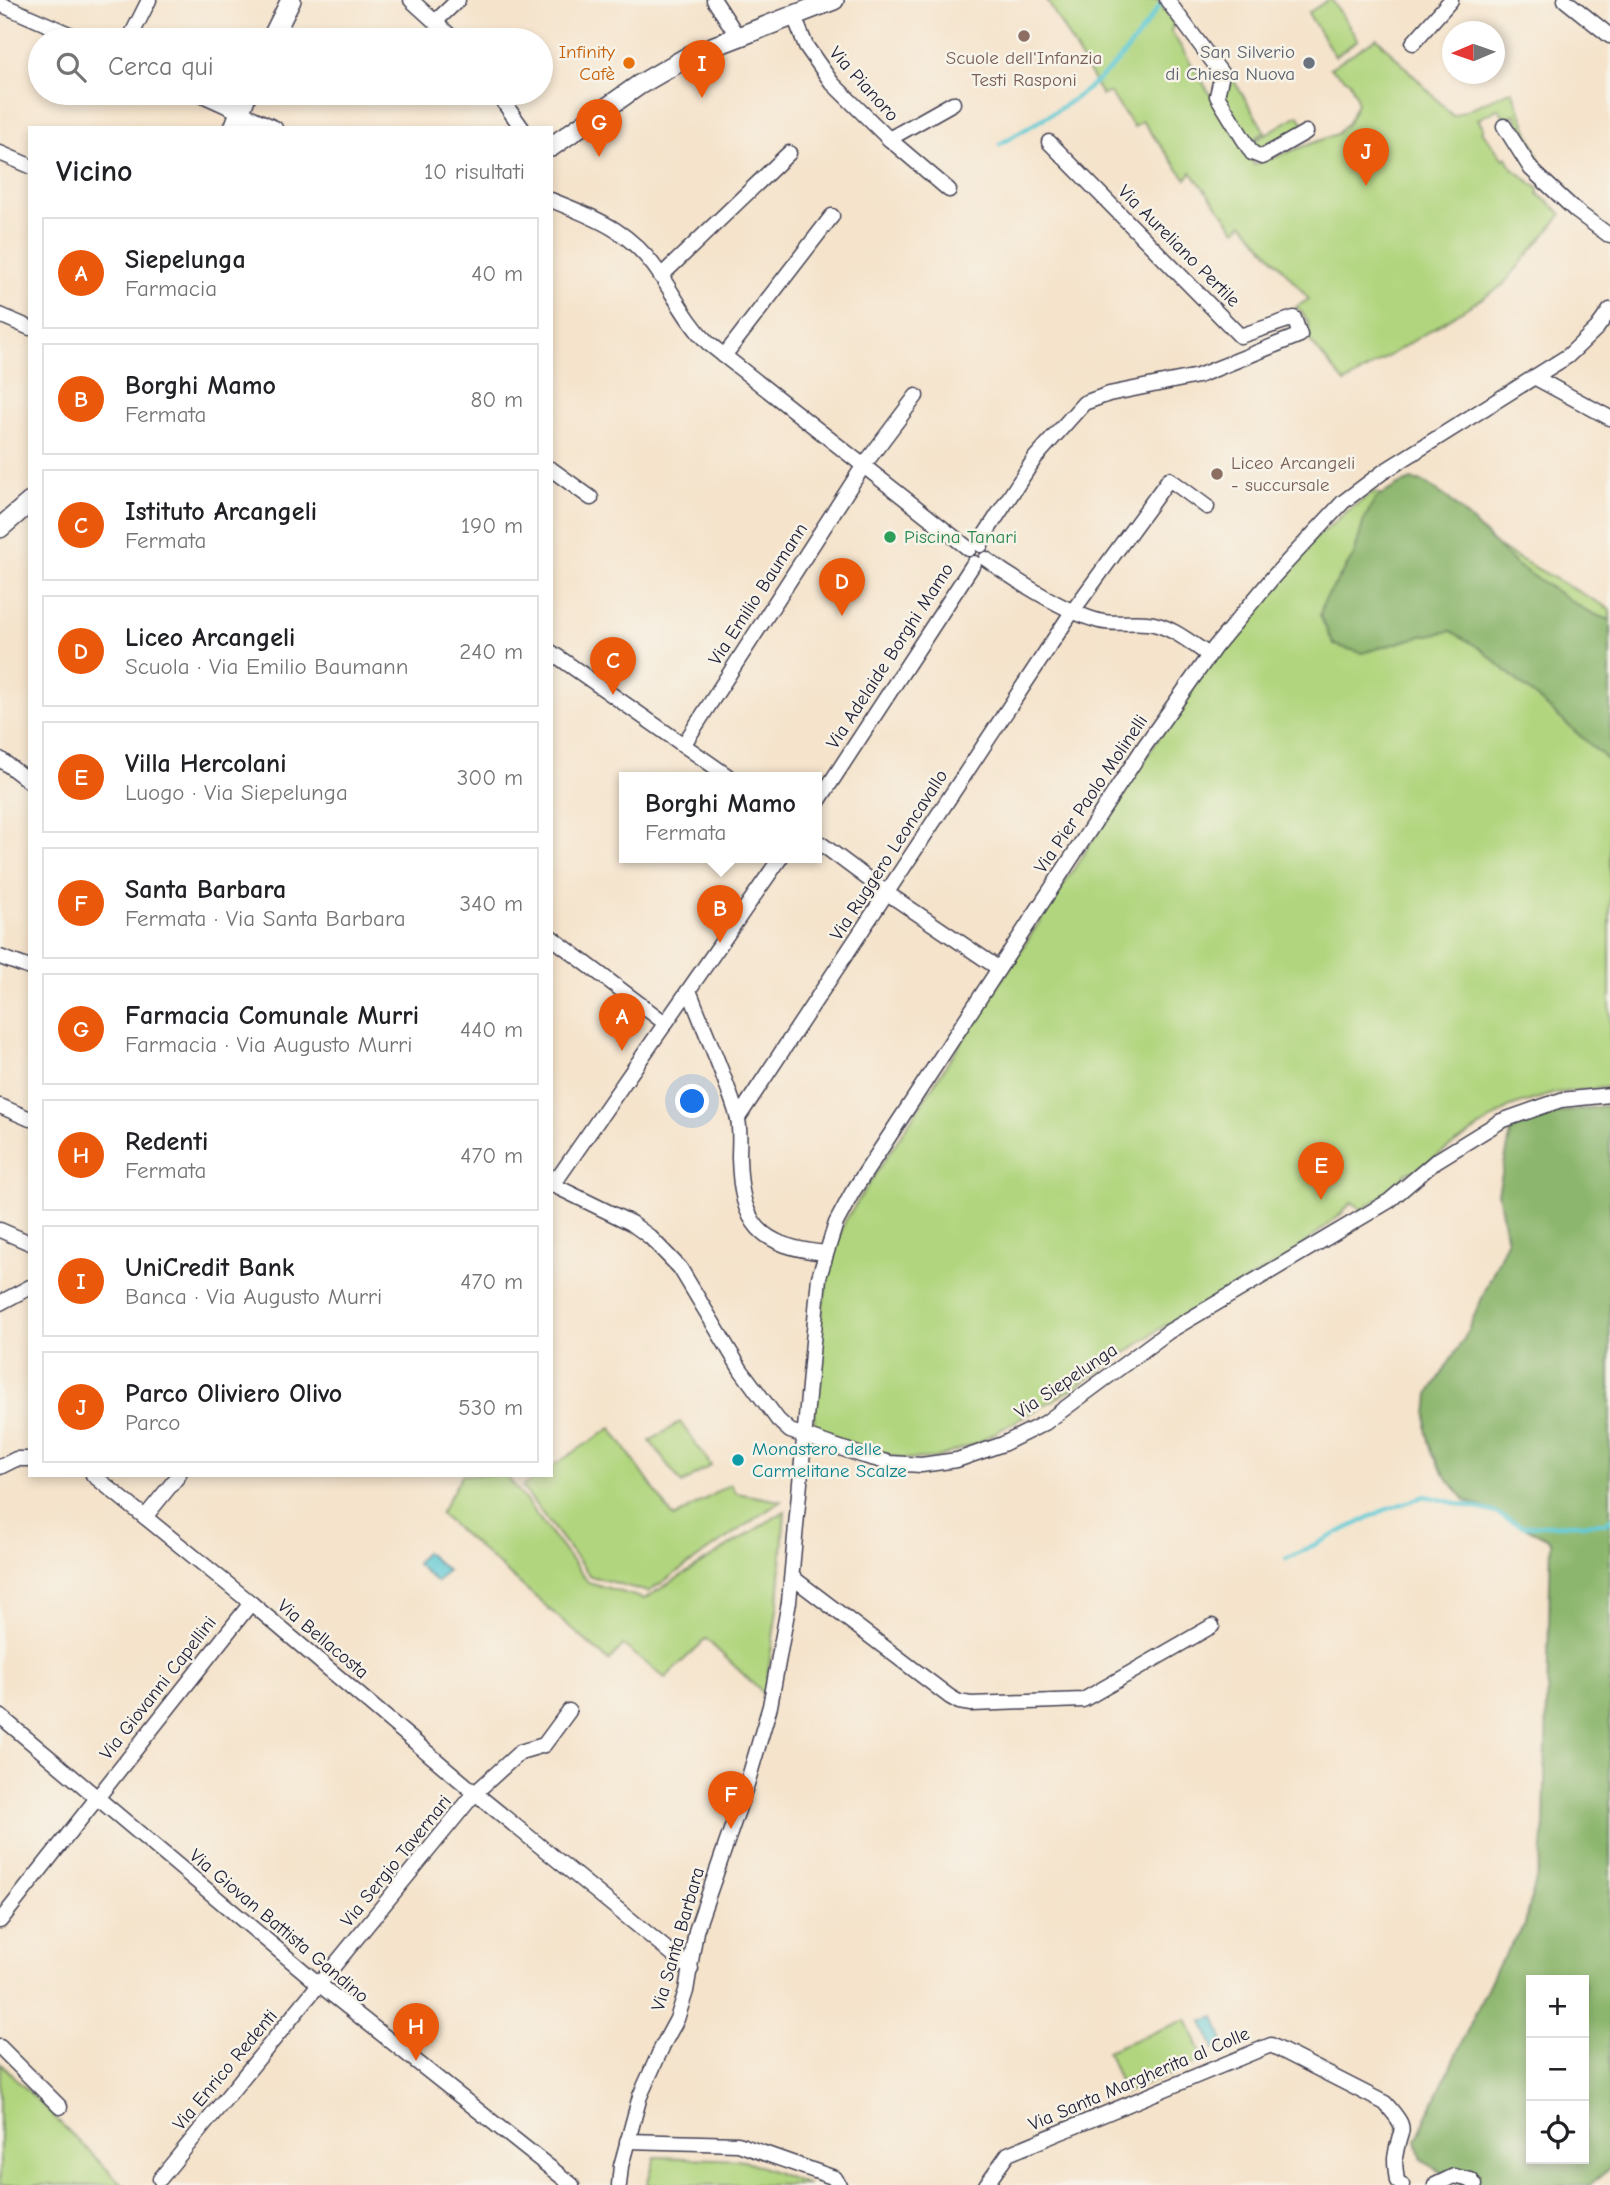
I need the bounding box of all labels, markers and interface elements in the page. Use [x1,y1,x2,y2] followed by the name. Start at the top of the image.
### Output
[1442,21,1505,84] north arrow
[28,28,553,105] search box
[1016,28,1032,44] marker: Scuole dell'Infanzia Testi Rasponi
[679,40,725,98] pin: I
[559,41,615,85] place label: Infinity Cafè
[1165,41,1295,85] place label: San Silverio di Chiesa Nuova
[825,42,903,126] street label: Via Pianoro
[946,47,1102,91] place label: Scuole dell'Infanzia Testi Rasponi
[52,48,90,86] icon: search
[108,52,214,82] text: Cerca qui
[621,55,637,71] marker: Infinity Cafè
[1301,55,1317,71] marker: San Silverio di Chiesa Nuova
[576,99,622,157] pin: G
[1343,128,1389,186] pin: J
[56,154,133,189] text: Vicino
[424,158,525,185] text: 10 risultati
[1113,180,1245,312] street label: Via Aureliano Pertile
[125,245,246,275] text: Siepelunga
[75,260,87,287] text: A
[471,260,523,287] text: 40 m
[125,275,217,302] text: Farmacia
[125,371,276,401] text: Borghi Mamo
[74,386,88,413] text: B
[470,386,523,413] text: 80 m
[125,401,206,428] text: Fermata
[1231,452,1355,496] place label: Liceo Arcangeli - succursale
[1209,466,1225,482] marker: Liceo Arcangeli - succursale
[125,497,317,527] text: Istituto Arcangeli
[74,512,88,539] text: C
[461,512,523,539] text: 190 m
[704,519,812,669] street label: Via Emilio Baumann
[904,526,1017,548] place label: Piscina Tanari
[125,527,206,554] text: Fermata
[882,529,898,545] marker: Piscina Tanari
[819,558,865,616] pin: D
[822,559,958,753] street label: Via Adelaide Borghi Mamo
[125,623,295,653] text: Liceo Arcangeli
[590,637,636,695] pin: C
[74,638,88,665] text: D
[459,638,523,665] text: 240 m
[125,653,409,680] text: Scuola · Via Emilio Baumann
[1030,711,1152,877] street label: Via Pier Paolo Molinelli
[125,749,287,779] text: Villa Hercolani
[74,764,88,791] text: E
[457,764,523,791] text: 300 m
[826,766,952,944] street label: Via Ruggero Leoncavallo
[619,772,822,863] popup
[125,779,348,806] text: Luogo · Via Siepelunga
[645,789,796,819] text: Borghi Mamo
[645,819,726,846] text: Fermata
[125,875,286,905] text: Santa Barbara
[697,885,743,943] pin: B
[74,890,88,917] text: F
[460,890,523,917] text: 340 m
[125,905,406,932] text: Fermata · Via Santa Barbara
[599,993,645,1051] pin: A
[125,1001,419,1031] text: Farmacia Comunale Murri
[73,1016,89,1043] text: G
[460,1016,523,1043] text: 440 m
[125,1031,412,1058] text: Farmacia · Via Augusto Murri
[675,1084,709,1118] your location
[125,1127,208,1157] text: Redenti
[73,1142,89,1169] text: H
[460,1142,523,1169] text: 470 m
[1298,1142,1344,1200] pin: E
[125,1157,206,1184] text: Fermata
[125,1253,294,1283] text: UniCredit Bank
[76,1268,86,1295] text: I
[460,1268,523,1295] text: 470 m
[125,1283,382,1310] text: Banca · Via Augusto Murri
[1011,1339,1121,1423] street label: Via Siepelunga
[125,1379,342,1409] text: Parco Oliviero Olivo
[76,1394,86,1421] text: J
[458,1394,523,1421] text: 530 m
[125,1409,180,1436] text: Parco
[752,1438,907,1482] place label: Monastero delle Carmelitane Scalze
[730,1452,746,1468] marker: Monastero delle Carmelitane Scalze
[273,1595,373,1683] street label: Via Bellacosta
[95,1612,221,1764] street label: Via Giovanni Capellini
[708,1771,754,1829] pin: F
[336,1791,456,1931] street label: Via Sergio Tavernari
[185,1845,373,2007] street label: Via Giovan Battista Gandino
[647,1865,709,2013] street label: Via Santa Barbara
[1526,1975,1589,2164] map controls
[1526,1975,1589,2038] button: +
[393,2003,439,2061] pin: H
[168,2005,282,2135] street label: Via Enrico Redenti
[1025,2022,1253,2136] street label: Via Santa Margherita al Colle
[1526,2038,1589,2101] button: −
[1526,2101,1589,2164] button: locate

